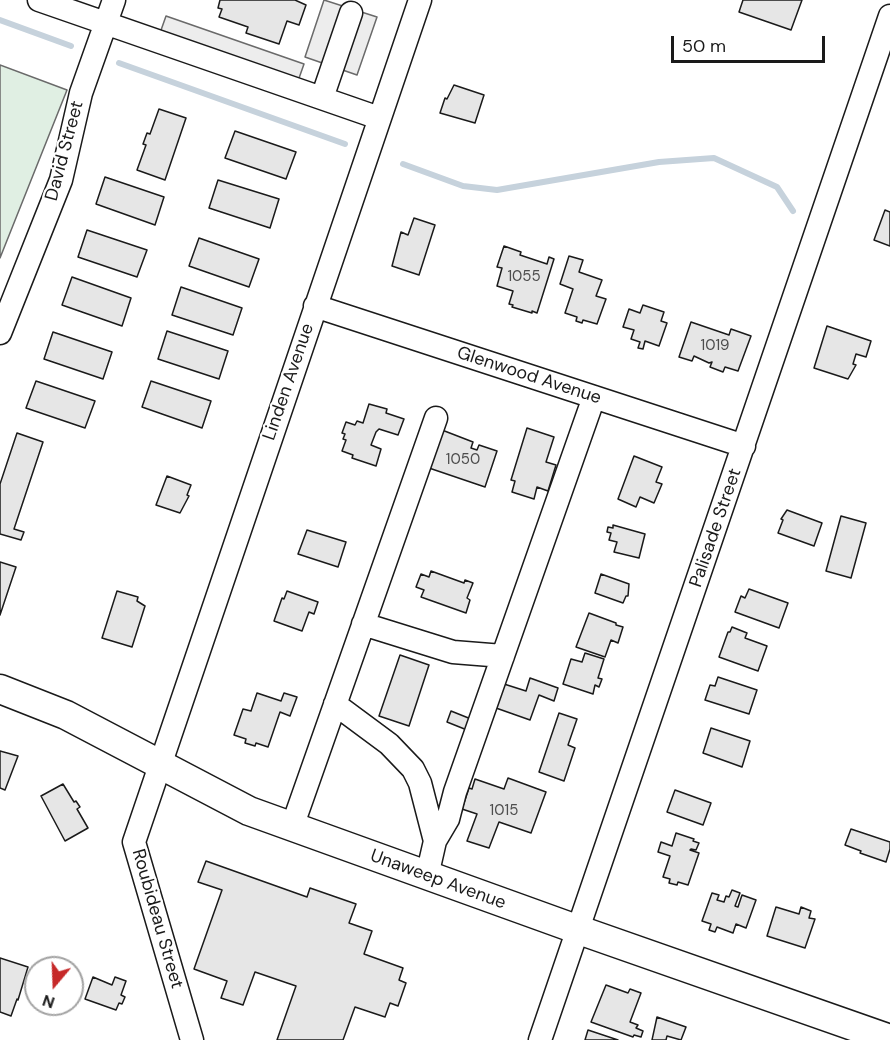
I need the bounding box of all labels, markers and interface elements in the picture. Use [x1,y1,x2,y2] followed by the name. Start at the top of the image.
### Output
[674,24,828,62] scale bar
[682,34,726,58] text: 50 m
[41,99,89,203] street label: David Street
[507,268,541,286] house number: 1055
[259,321,319,443] street label: Linden Avenue
[700,337,730,355] house number: 1019
[454,343,604,409] street label: Glenwood Avenue
[446,451,480,469] house number: 1050
[686,466,746,590] street label: Palisade Street
[490,802,518,820] house number: 1015
[367,845,509,915] street label: Unaweep Avenue
[127,847,187,991] street label: Roubideau Street
[24,956,84,1016] north arrow
[40,990,58,1013] text: N

